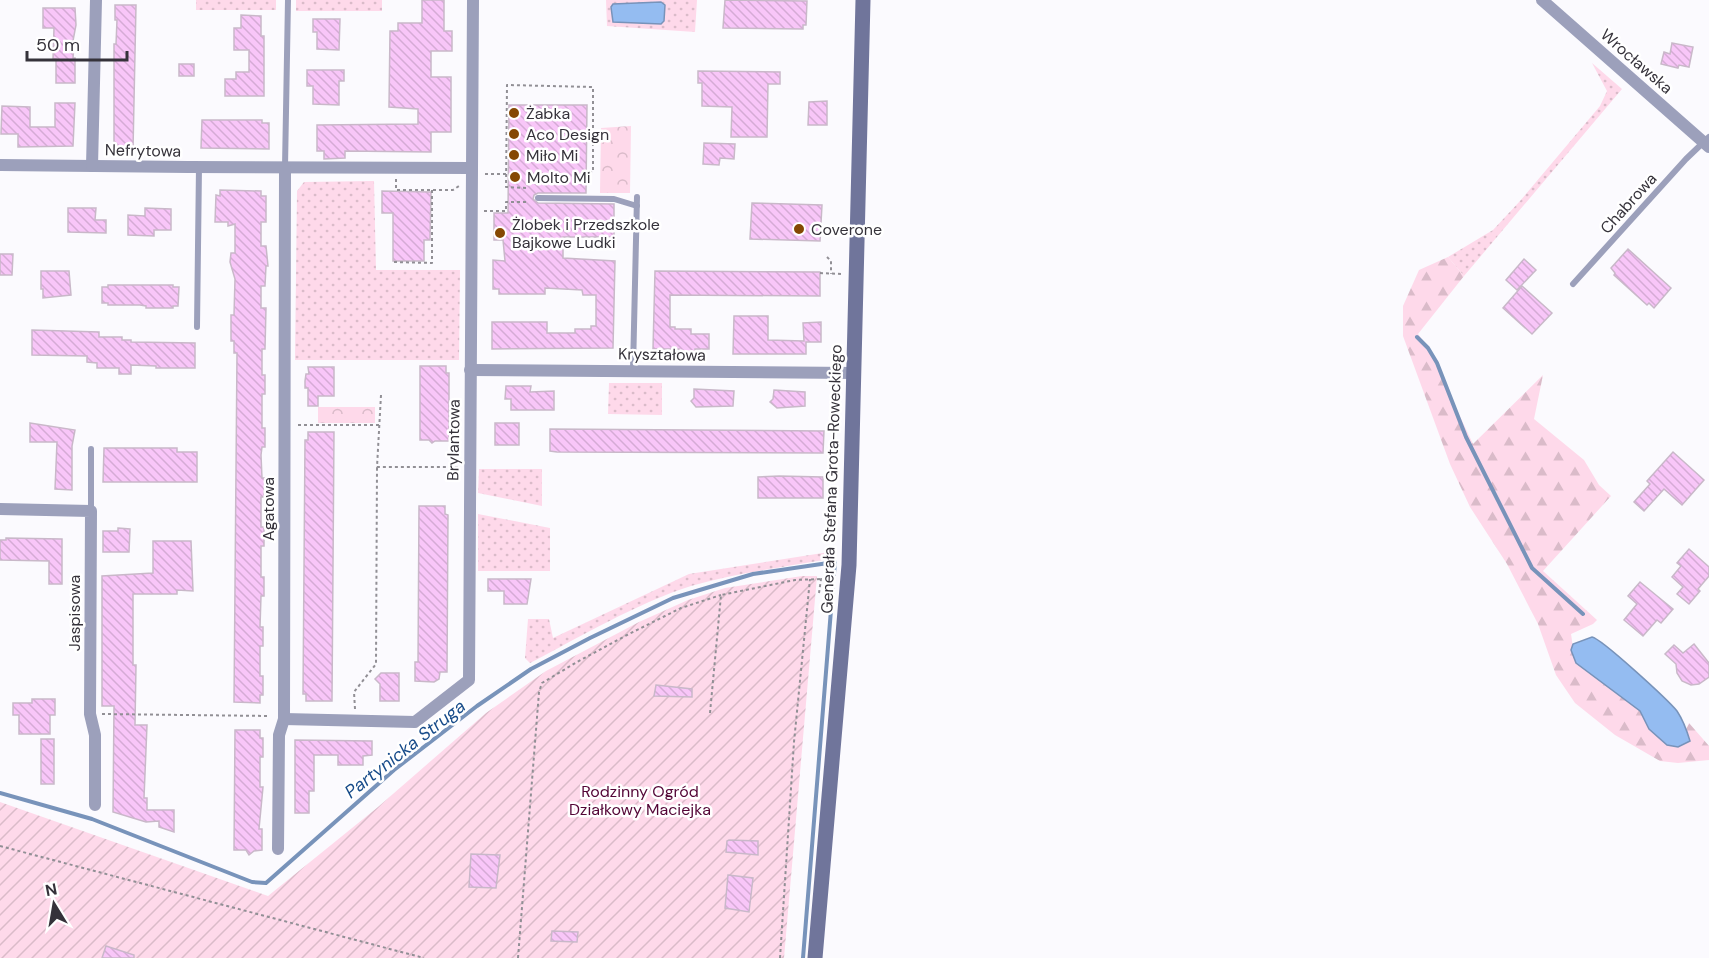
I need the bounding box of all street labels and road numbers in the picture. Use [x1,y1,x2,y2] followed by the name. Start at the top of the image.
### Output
[1596,24,1677,98] street label: Wrocławska
[105,139,181,162] street label: Nefrytowa
[1596,169,1661,238] street label: Chabrowa
[618,343,706,366] street label: Kryształowa
[816,344,847,614] street label: Generała Stefana Grota-Roweckiego
[442,399,465,481] street label: Brylantowa
[258,477,279,541] street label: Agatowa
[64,575,85,651] street label: Jaspisowa

